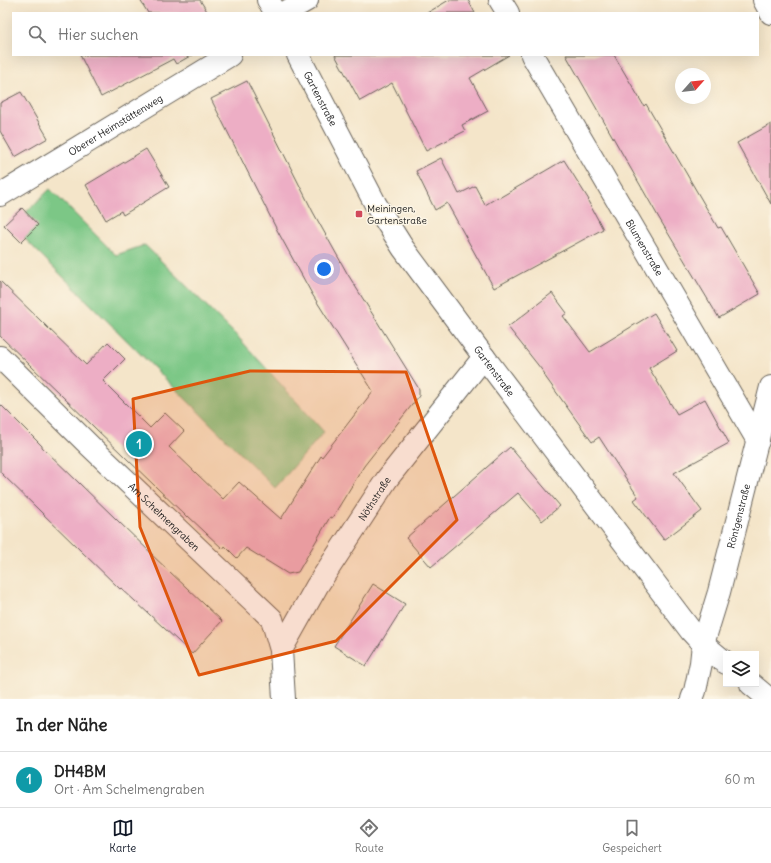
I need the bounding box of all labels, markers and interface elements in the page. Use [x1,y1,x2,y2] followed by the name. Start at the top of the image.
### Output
[12,12,759,56] search box
[26,23,48,45] icon: search
[58,25,138,44] text: Hier suchen
[675,68,711,104] north arrow
[301,69,340,128] street label: Gartenstraße
[66,92,165,159] street label: Oberer Heimstättenweg
[367,202,427,227] place label: Meiningen, Gartenstraße
[354,209,364,219] marker: Meiningen, Gartenstraße
[623,217,666,278] street label: Blumenstraße
[314,259,334,279] your location
[471,343,517,399] street label: Gartenstraße
[126,429,152,459] pin: 1
[356,474,394,523] street label: Nöthstraße
[125,480,202,554] street label: Am Schelmengraben
[724,483,753,550] street label: Röntgenstraße
[723,651,759,687] map controls
[723,651,759,687] button: layers
[16,714,108,736] text: In der Nähe
[54,762,106,781] text: DH4BM
[26,771,32,788] text: 1
[724,771,755,788] text: 60 m
[54,781,204,798] text: Ort · Am Schelmengraben
[109,817,136,855] tab: Karte
[355,817,384,855] tab: Route
[602,817,662,855] tab: Gespeichert

